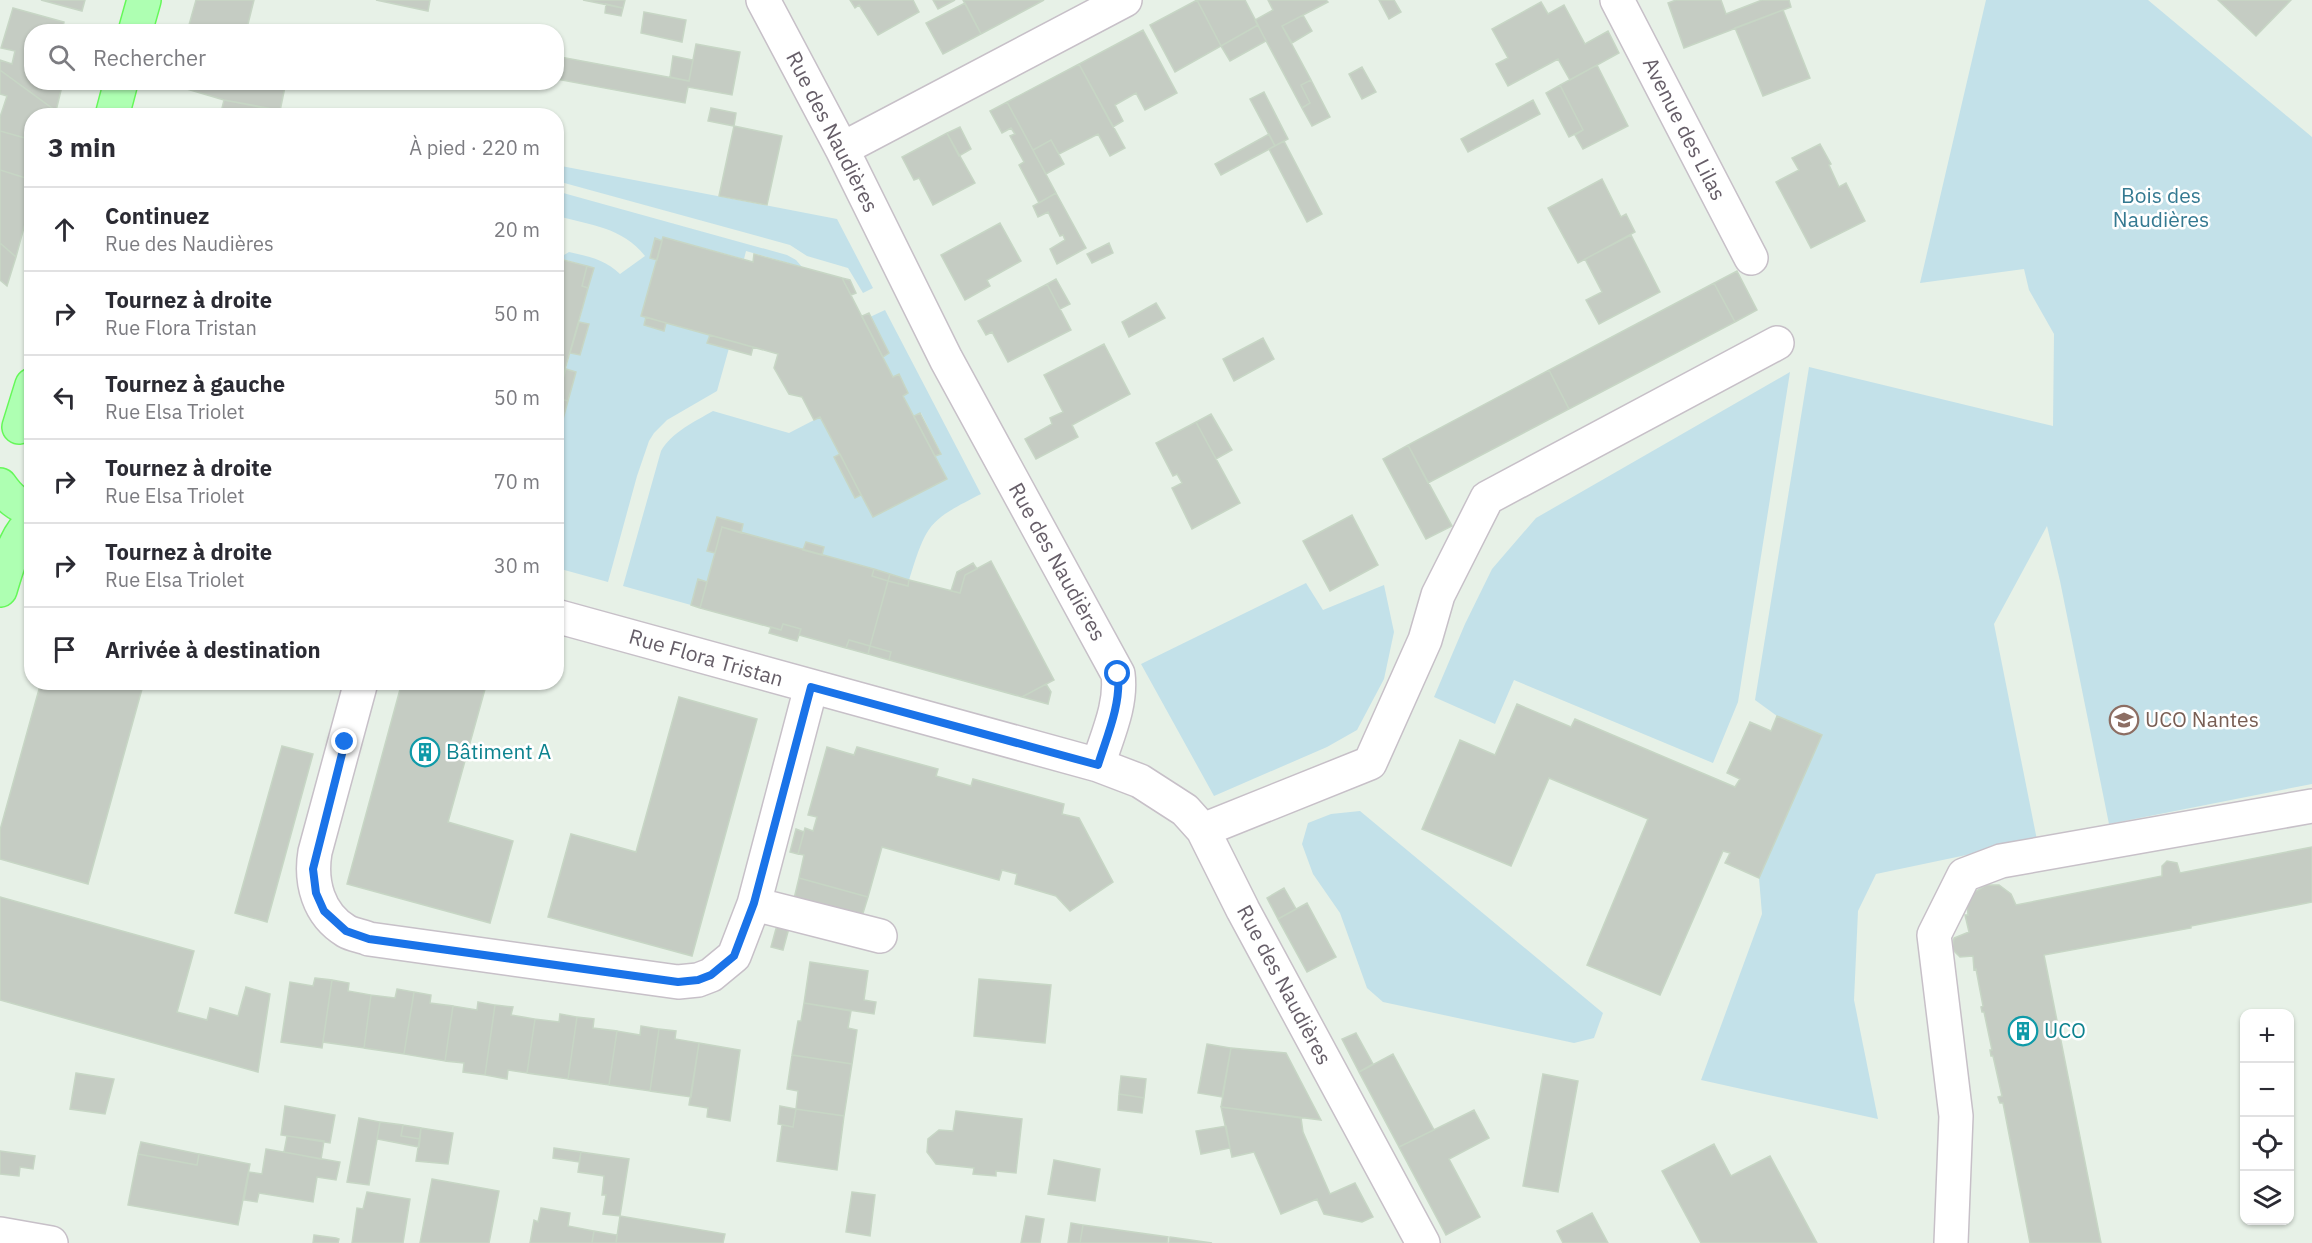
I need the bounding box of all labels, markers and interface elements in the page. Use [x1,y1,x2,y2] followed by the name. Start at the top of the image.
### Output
[24,24,564,90] search box
[45,41,78,74] icon: search
[93,43,206,72] text: Rechercher
[780,46,886,217] street label: Rue des Naudières
[1637,52,1733,205] street label: Avenue des Lilas
[48,130,116,164] text: 3 min
[409,134,540,161] text: À pied · 220 m
[2113,181,2209,233] park label: Bois des Naudières
[105,201,209,230] text: Continuez
[48,213,81,246] icon: ahead
[494,216,540,243] text: 20 m
[105,230,274,257] text: Rue des Naudières
[105,285,272,314] text: Tournez à droite
[48,297,81,330] icon: right
[494,300,540,327] text: 50 m
[105,314,257,341] text: Rue Flora Tristan
[105,369,285,398] text: Tournez à gauche
[48,381,81,414] icon: left
[494,384,540,411] text: 50 m
[105,398,245,425] text: Rue Elsa Triolet
[105,453,272,482] text: Tournez à droite
[48,465,81,498] icon: right
[494,468,540,495] text: 70 m
[1003,477,1113,646] street label: Rue des Naudières
[105,482,245,509] text: Rue Elsa Triolet
[105,537,272,566] text: Tournez à droite
[48,549,81,582] icon: right
[494,552,540,579] text: 30 m
[105,566,245,593] text: Rue Elsa Triolet
[626,622,787,692] street label: Rue Flora Tristan
[48,633,81,666] icon: arrive
[105,635,321,664] text: Arrivée à destination
[1104,660,1130,686] route start
[2108,704,2140,736] school or university icon: UCO Nantes
[2145,705,2259,733] place label: UCO Nantes
[331,728,357,754] route end
[409,736,441,768] building icon: Bâtiment A
[446,737,551,765] place label: Bâtiment A
[1231,900,1339,1069] street label: Rue des Naudières
[2240,1009,2294,1225] map controls
[2240,1009,2294,1063] button: +
[2007,1015,2039,1047] building icon: UCO
[2044,1016,2086,1044] place label: UCO
[2240,1063,2294,1117] button: −
[2240,1117,2294,1171] button: locate
[2240,1171,2294,1225] button: layers

